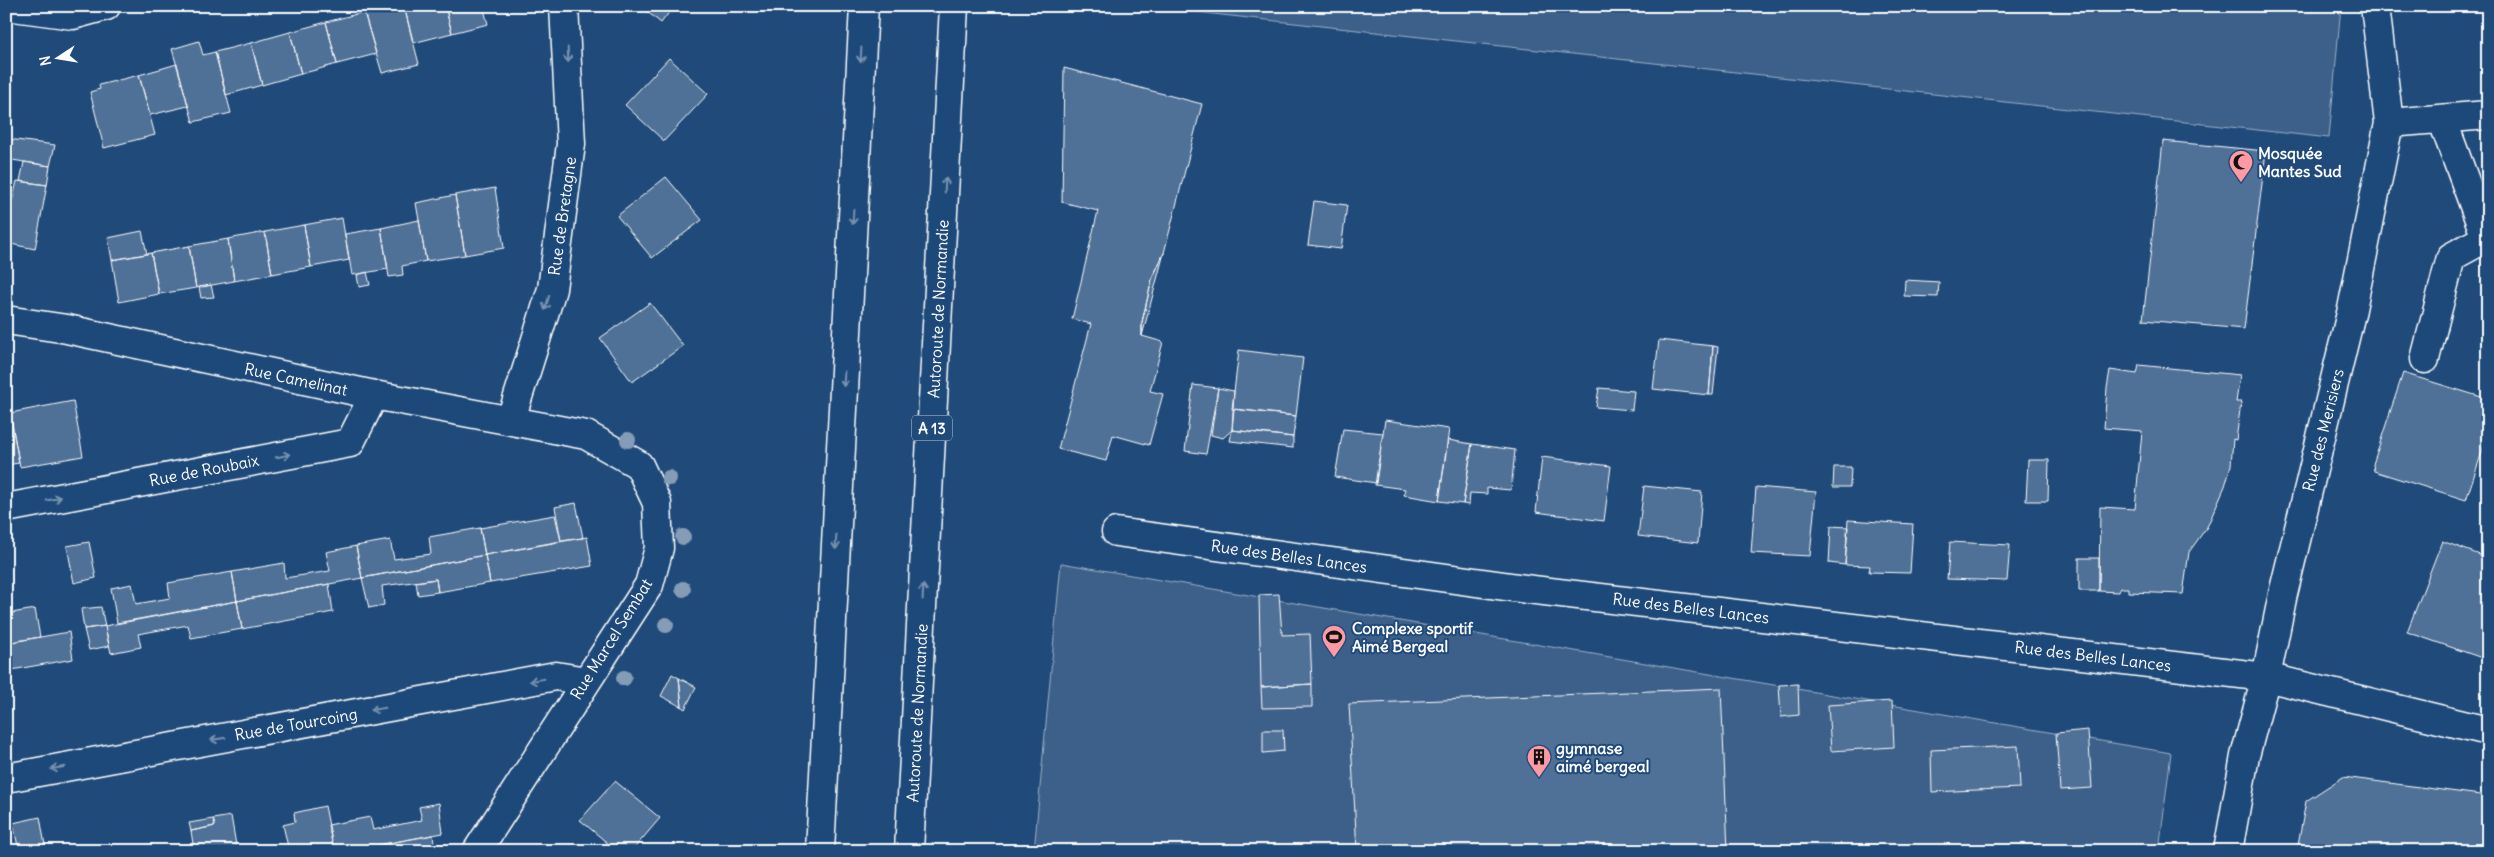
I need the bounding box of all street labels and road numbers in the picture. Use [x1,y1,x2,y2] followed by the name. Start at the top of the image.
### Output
[544,155,580,277] street label: Rue de Bretagne
[923,219,953,399] street label: Autoroute de Normandie
[243,358,350,400] street label: Rue Camelinat
[2298,367,2348,493] street label: Rue des Merisiers
[912,416,952,440] road number: A 13
[147,450,261,490] street label: Rue de Roubaix
[1210,535,1368,577] street label: Rue des Belles Lances
[566,574,657,703] street label: Rue Marcel Sembat
[1612,588,1770,628] street label: Rue des Belles Lances
[902,623,932,803] street label: Autoroute de Normandie
[2014,636,2172,676] street label: Rue des Belles Lances
[233,703,359,745] street label: Rue de Tourcoing

